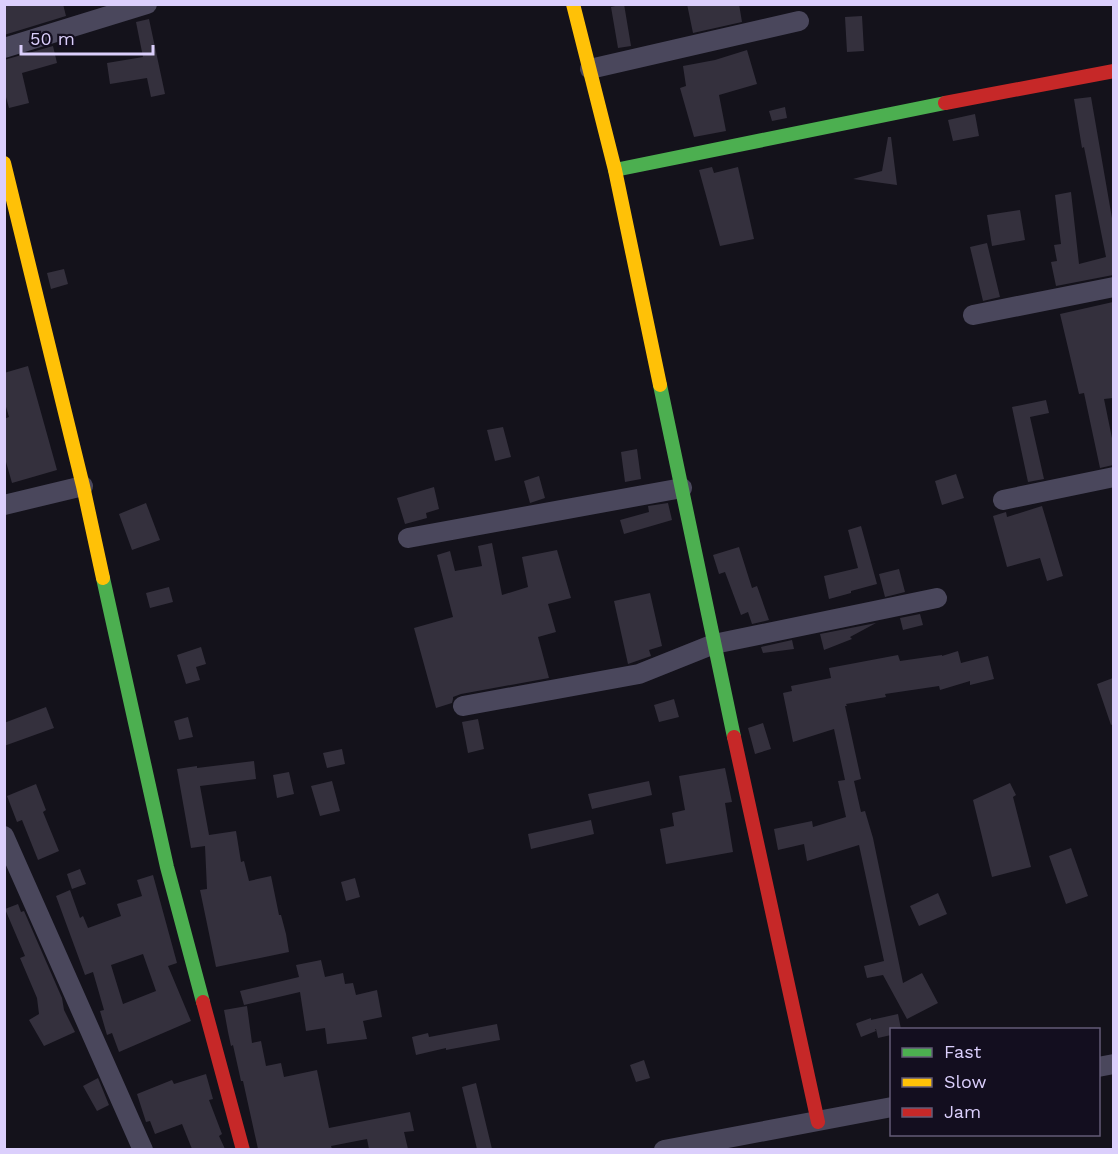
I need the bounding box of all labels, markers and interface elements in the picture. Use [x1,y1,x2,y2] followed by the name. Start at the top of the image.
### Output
[21,18,153,56] scale bar
[30,28,75,49] text: 50 m
[890,1028,1100,1136] legend
[944,1041,982,1062] text: Fast
[944,1071,987,1092] text: Slow
[944,1101,981,1122] text: Jam

